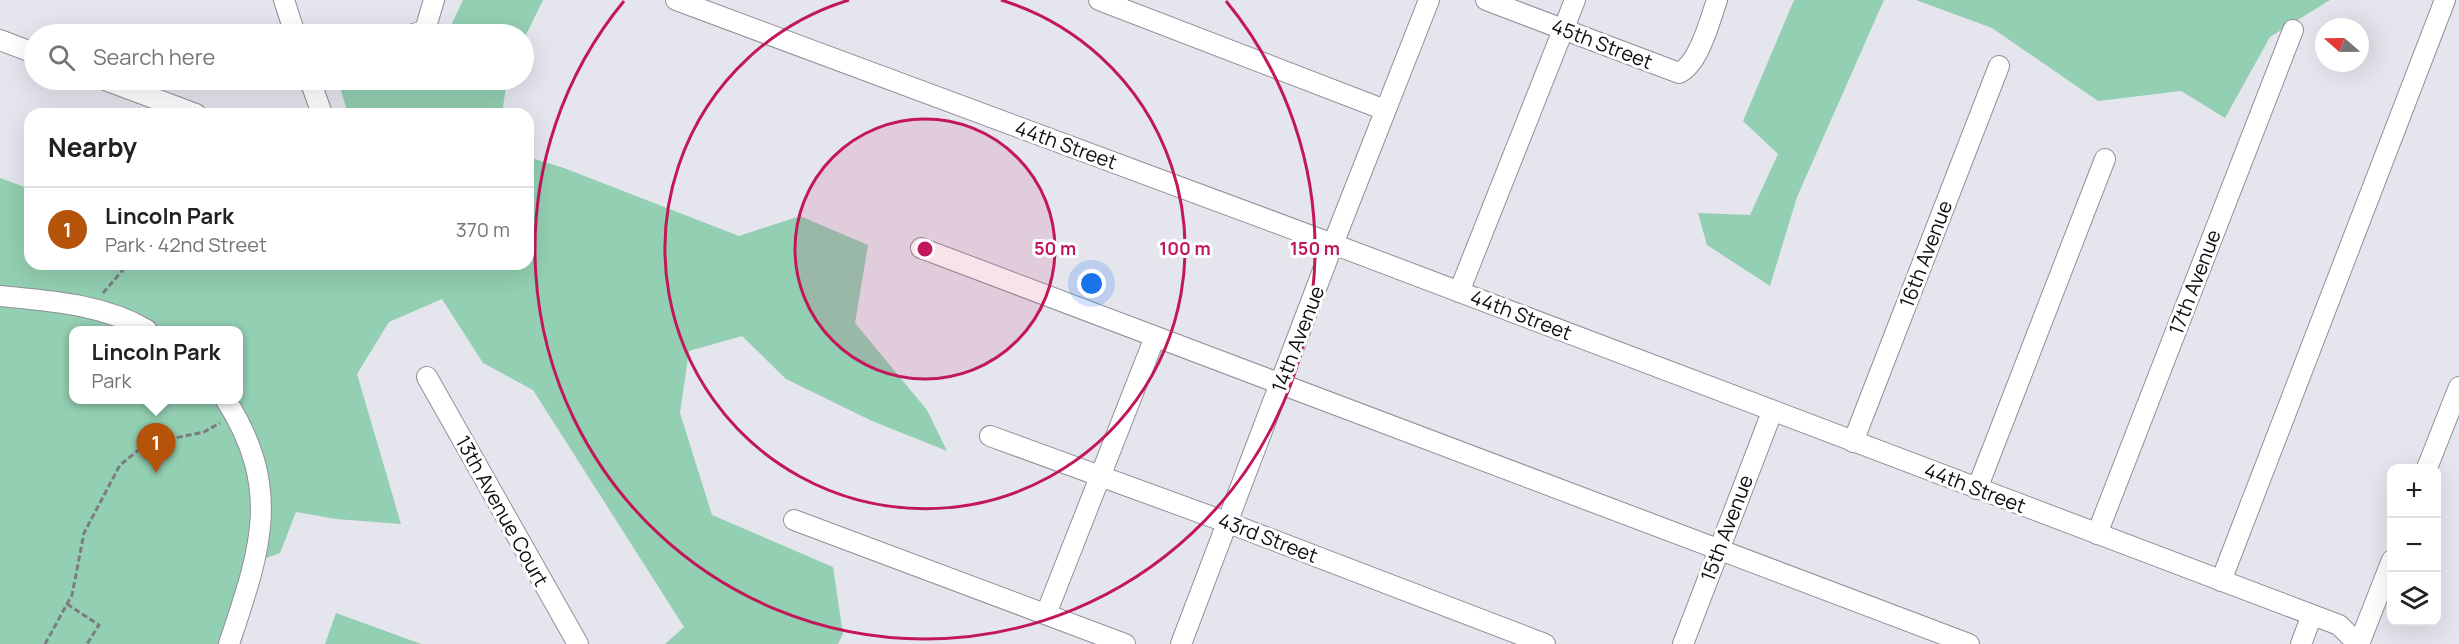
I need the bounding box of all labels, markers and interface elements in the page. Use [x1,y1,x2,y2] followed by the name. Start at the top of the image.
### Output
[1548,12,1656,75] street label: 45th Street
[2315,18,2369,72] north arrow
[24,24,534,90] search box
[45,41,78,74] icon: search
[93,42,215,72] text: Search here
[1012,114,1121,175] street label: 44th Street
[48,129,137,165] text: Nearby
[1893,196,1958,311] street label: 16th Avenue
[105,201,234,231] text: Lincoln Park
[63,216,72,243] text: 1
[456,216,510,243] text: 370 m
[2162,226,2227,338] street label: 17th Avenue
[105,231,267,258] text: Park · 42nd Street
[1034,236,1076,260] text: 50 m
[1159,236,1211,260] text: 100 m
[1290,236,1340,260] text: 150 m
[915,239,935,259] centre of rings
[1077,269,1106,298] your location
[1265,282,1330,396] street label: 14th Avenue
[1467,283,1576,346] street label: 44th Street
[69,326,243,404] popup
[92,337,220,367] text: Lincoln Park
[92,367,131,394] text: Park
[136,424,176,473] pin: 1
[450,431,555,591] street label: 13th Avenue Court
[1921,456,2030,519] street label: 44th Street
[2387,464,2441,626] map controls
[2387,464,2441,518] button: +
[1694,471,1759,585] street label: 15th Avenue
[1215,506,1322,569] street label: 43rd Street
[2387,518,2441,572] button: −
[2387,572,2441,626] button: layers

